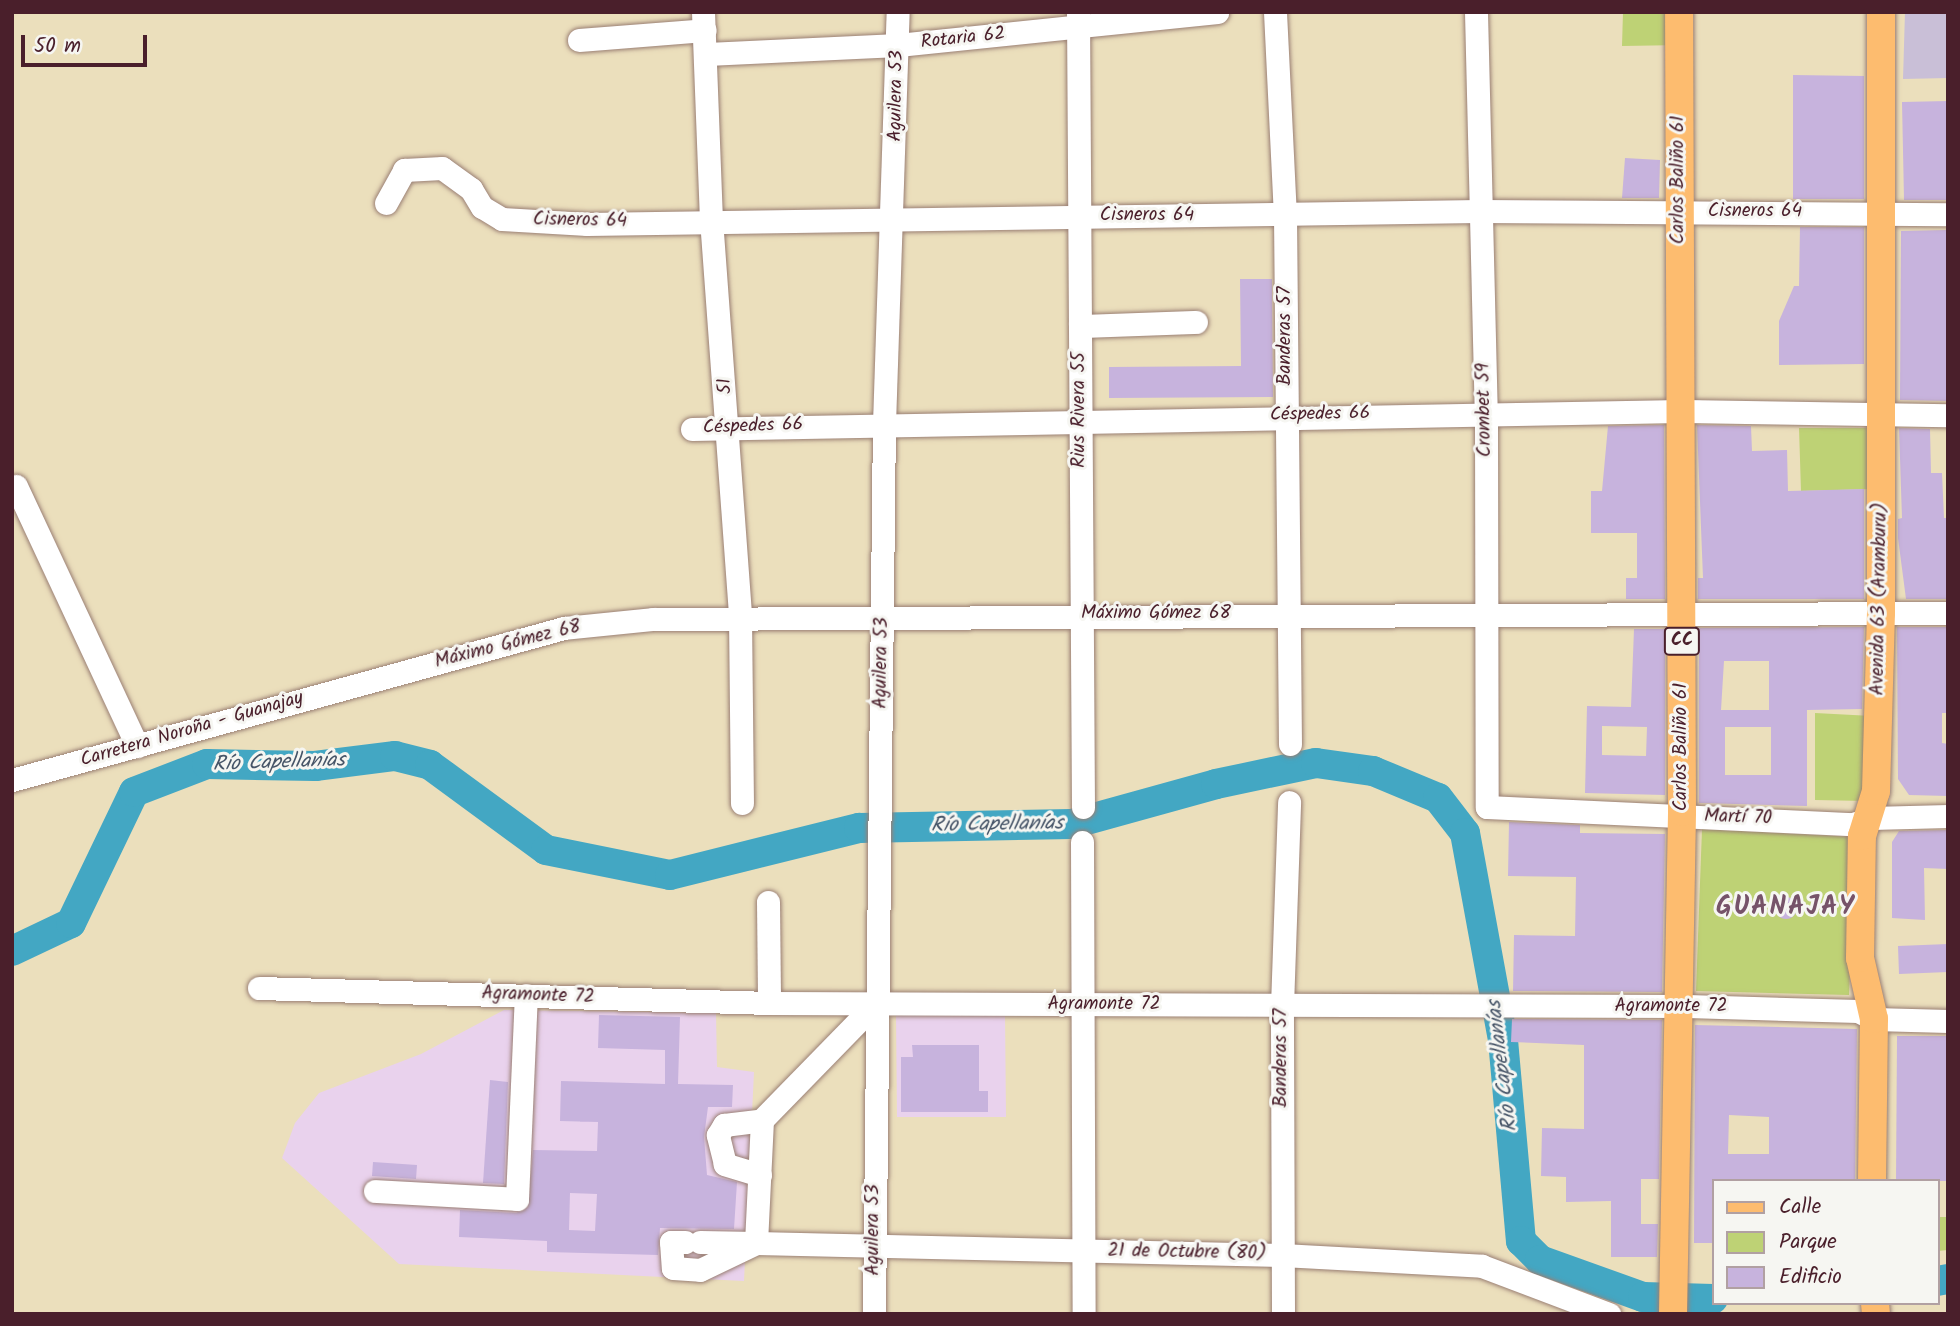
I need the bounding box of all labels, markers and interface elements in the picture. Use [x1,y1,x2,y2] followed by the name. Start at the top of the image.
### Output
[24,21,150,65] scale bar
[920,23,1006,55] street label: Rotaria 62
[34,30,81,63] text: 50 m
[885,50,909,142] street label: Aguilera 53
[1668,116,1690,244] street label: Carlos Baliño 61
[1708,201,1802,223] street label: Cisneros 64
[1100,205,1194,227] street label: Cisneros 64
[533,209,627,233] street label: Cisneros 64
[1275,286,1297,386] street label: Banderas 57
[1069,352,1091,468] street label: Rius Rivera 55
[1473,363,1497,457] street label: Crombet 59
[714,377,738,395] street label: 51
[1270,403,1370,427] street label: Céspedes 66
[702,414,804,440] street label: Céspedes 66
[1867,502,1893,696] street label: Avenida 63 (Aramburu)
[1081,603,1231,625] street label: Máximo Gómez 68
[433,616,583,674] street label: Máximo Gómez 68
[870,617,894,709] street label: Aguilera 53
[1663,626,1701,656] road number: CC
[1671,683,1693,811] street label: Carlos Baliño 61
[78,687,306,773] street label: Carretera Noroña - Guanajay
[212,748,346,778] water label: Río Capellanías
[1704,805,1772,831] street label: Martí 70
[931,811,1063,839] water label: Río Capellanías
[1717,892,1855,924] district label: GUANAJAY
[481,983,595,1009] street label: Agramonte 72
[1048,994,1160,1016] street label: Agramonte 72
[1615,996,1727,1018] street label: Agramonte 72
[1482,999,1524,1133] water label: Río Capellanías
[1271,1008,1293,1108] street label: Banderas 57
[1712,1179,1939,1305] legend
[863,1184,885,1276] street label: Aguilera 53
[1779,1191,1821,1224] text: Calle
[1779,1226,1837,1259] text: Parque
[1107,1240,1267,1266] street label: 21 de Octubre (80)
[1779,1261,1842,1294] text: Edificio

